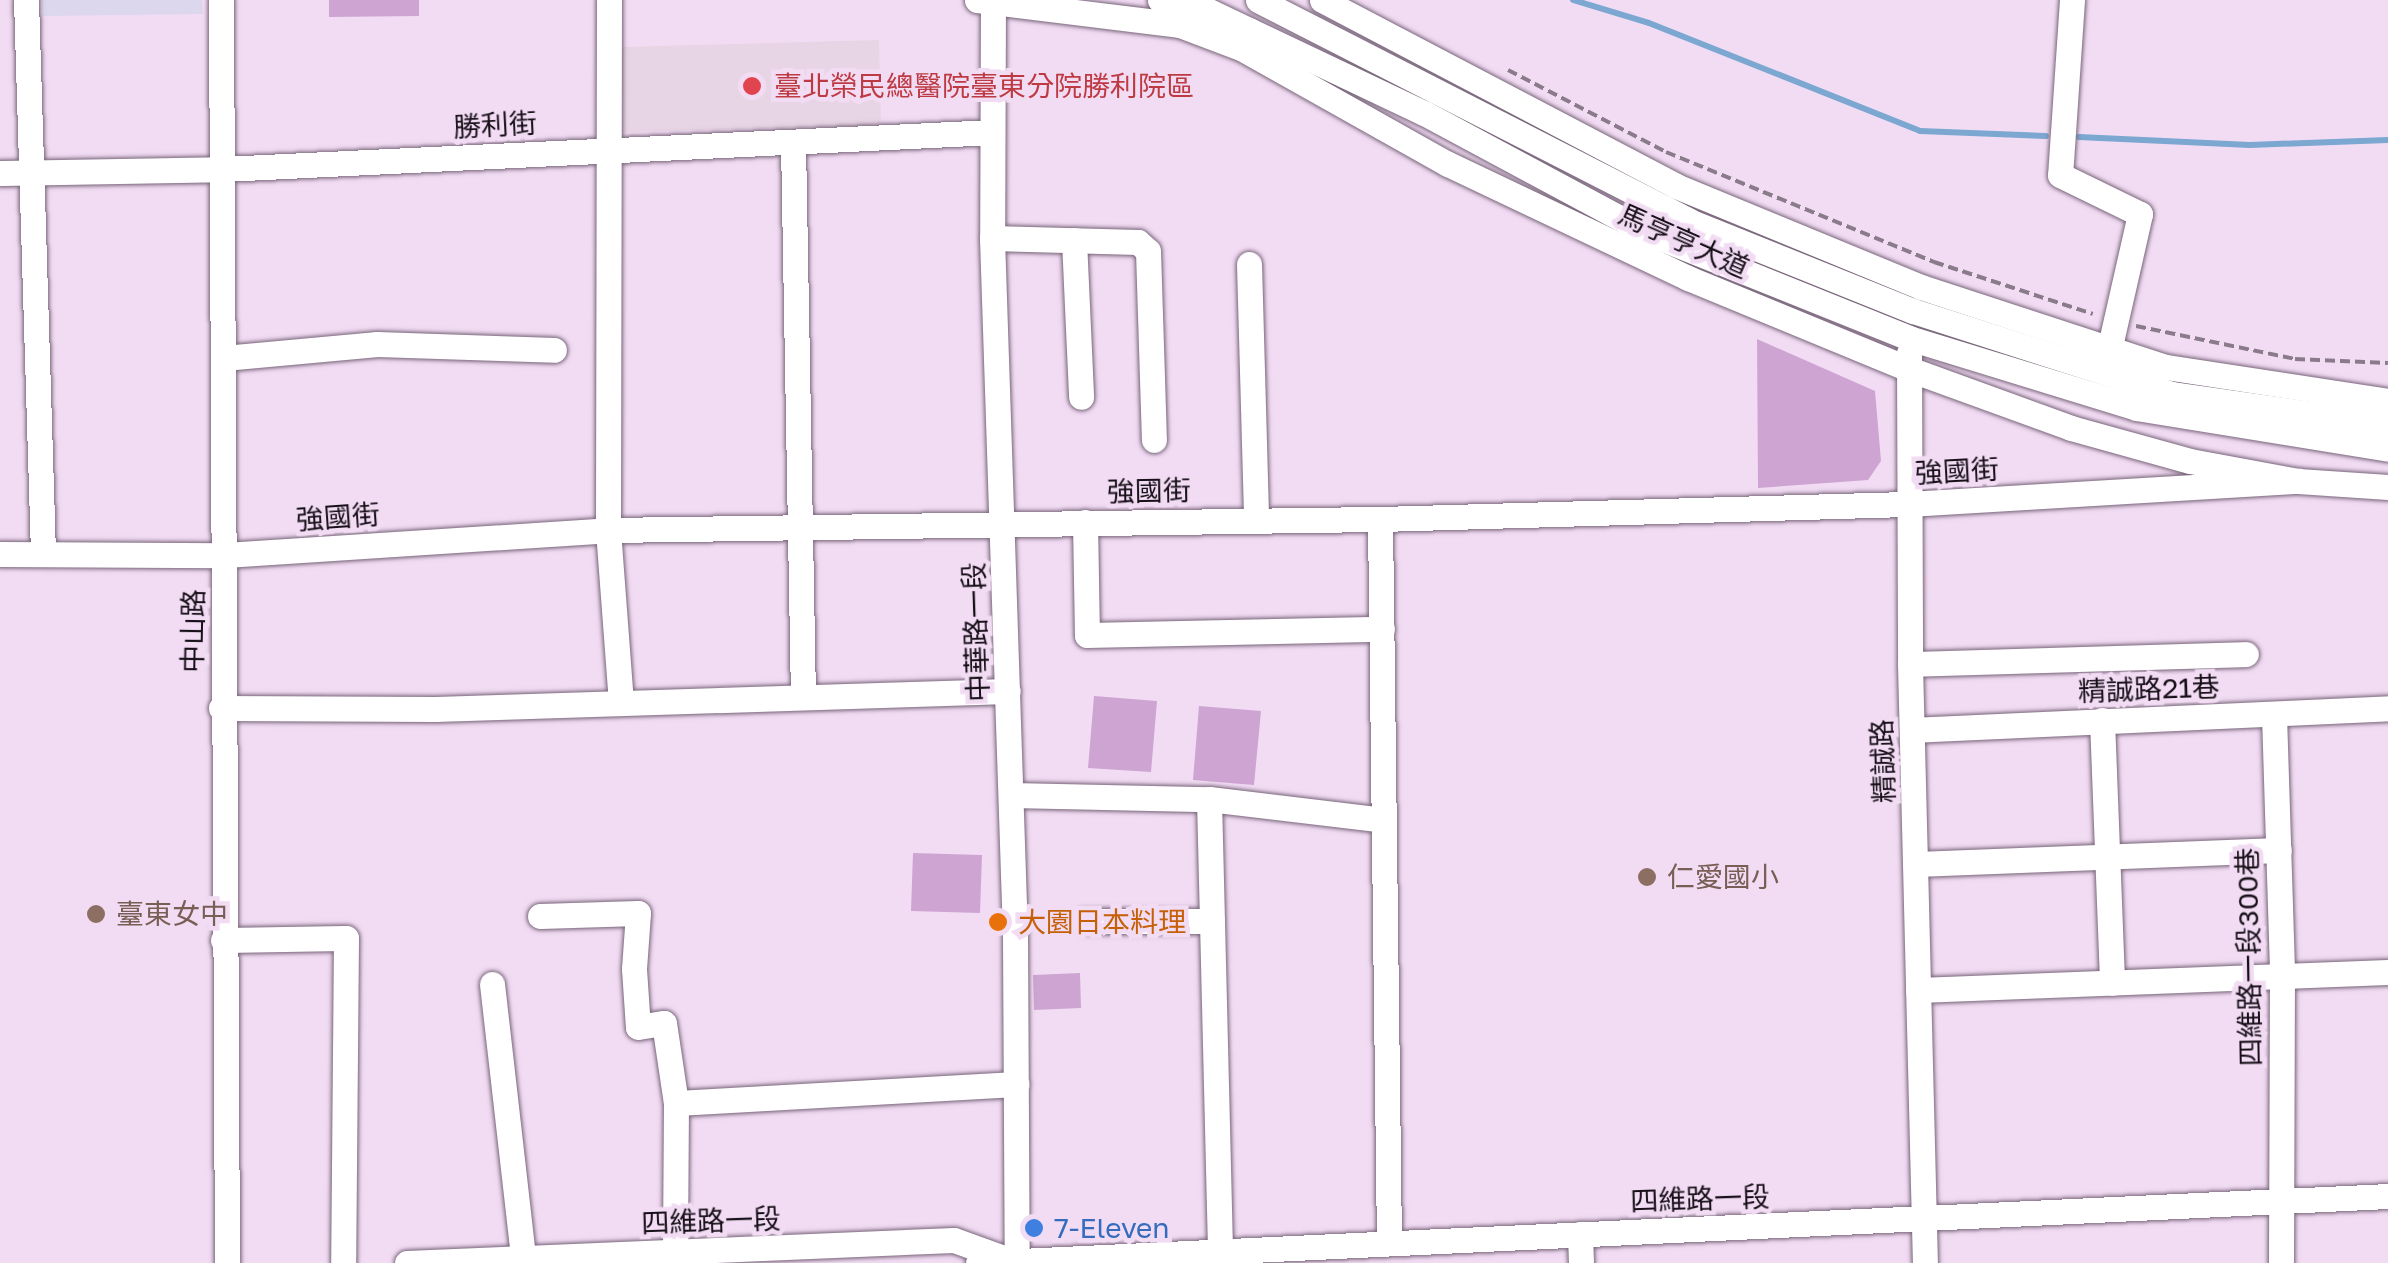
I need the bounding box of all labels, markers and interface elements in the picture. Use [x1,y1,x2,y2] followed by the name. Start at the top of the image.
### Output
[774,69,1194,103] place label: 臺北榮民總醫院臺東分院勝利院區
[739,73,765,99] marker: 臺北榮民總醫院臺東分院勝利院區
[452,106,538,144] street label: 勝利街
[1613,197,1755,285] street label: 馬亨亨大道
[1914,452,2000,490] street label: 強國街
[1107,473,1191,509] street label: 強國街
[295,497,381,537] street label: 強國街
[957,561,995,703] street label: 中華路一段
[175,589,211,673] street label: 中山路
[2078,670,2220,708] street label: 精誠路21巷
[1865,718,1901,804] street label: 精誠路
[2230,847,2268,1067] street label: 四維路一段300巷
[1667,860,1779,894] place label: 仁愛國小
[1636,866,1658,888] marker: 仁愛國小
[116,897,228,931] place label: 臺東女中
[85,903,107,925] marker: 臺東女中
[1018,905,1186,939] place label: 大園日本料理
[987,911,1009,933] marker: 大園日本料理
[1629,1180,1771,1218] street label: 四維路一段
[640,1202,782,1240] street label: 四維路一段
[1054,1211,1169,1245] place label: 7-Eleven
[1023,1217,1045,1239] marker: 7-Eleven

